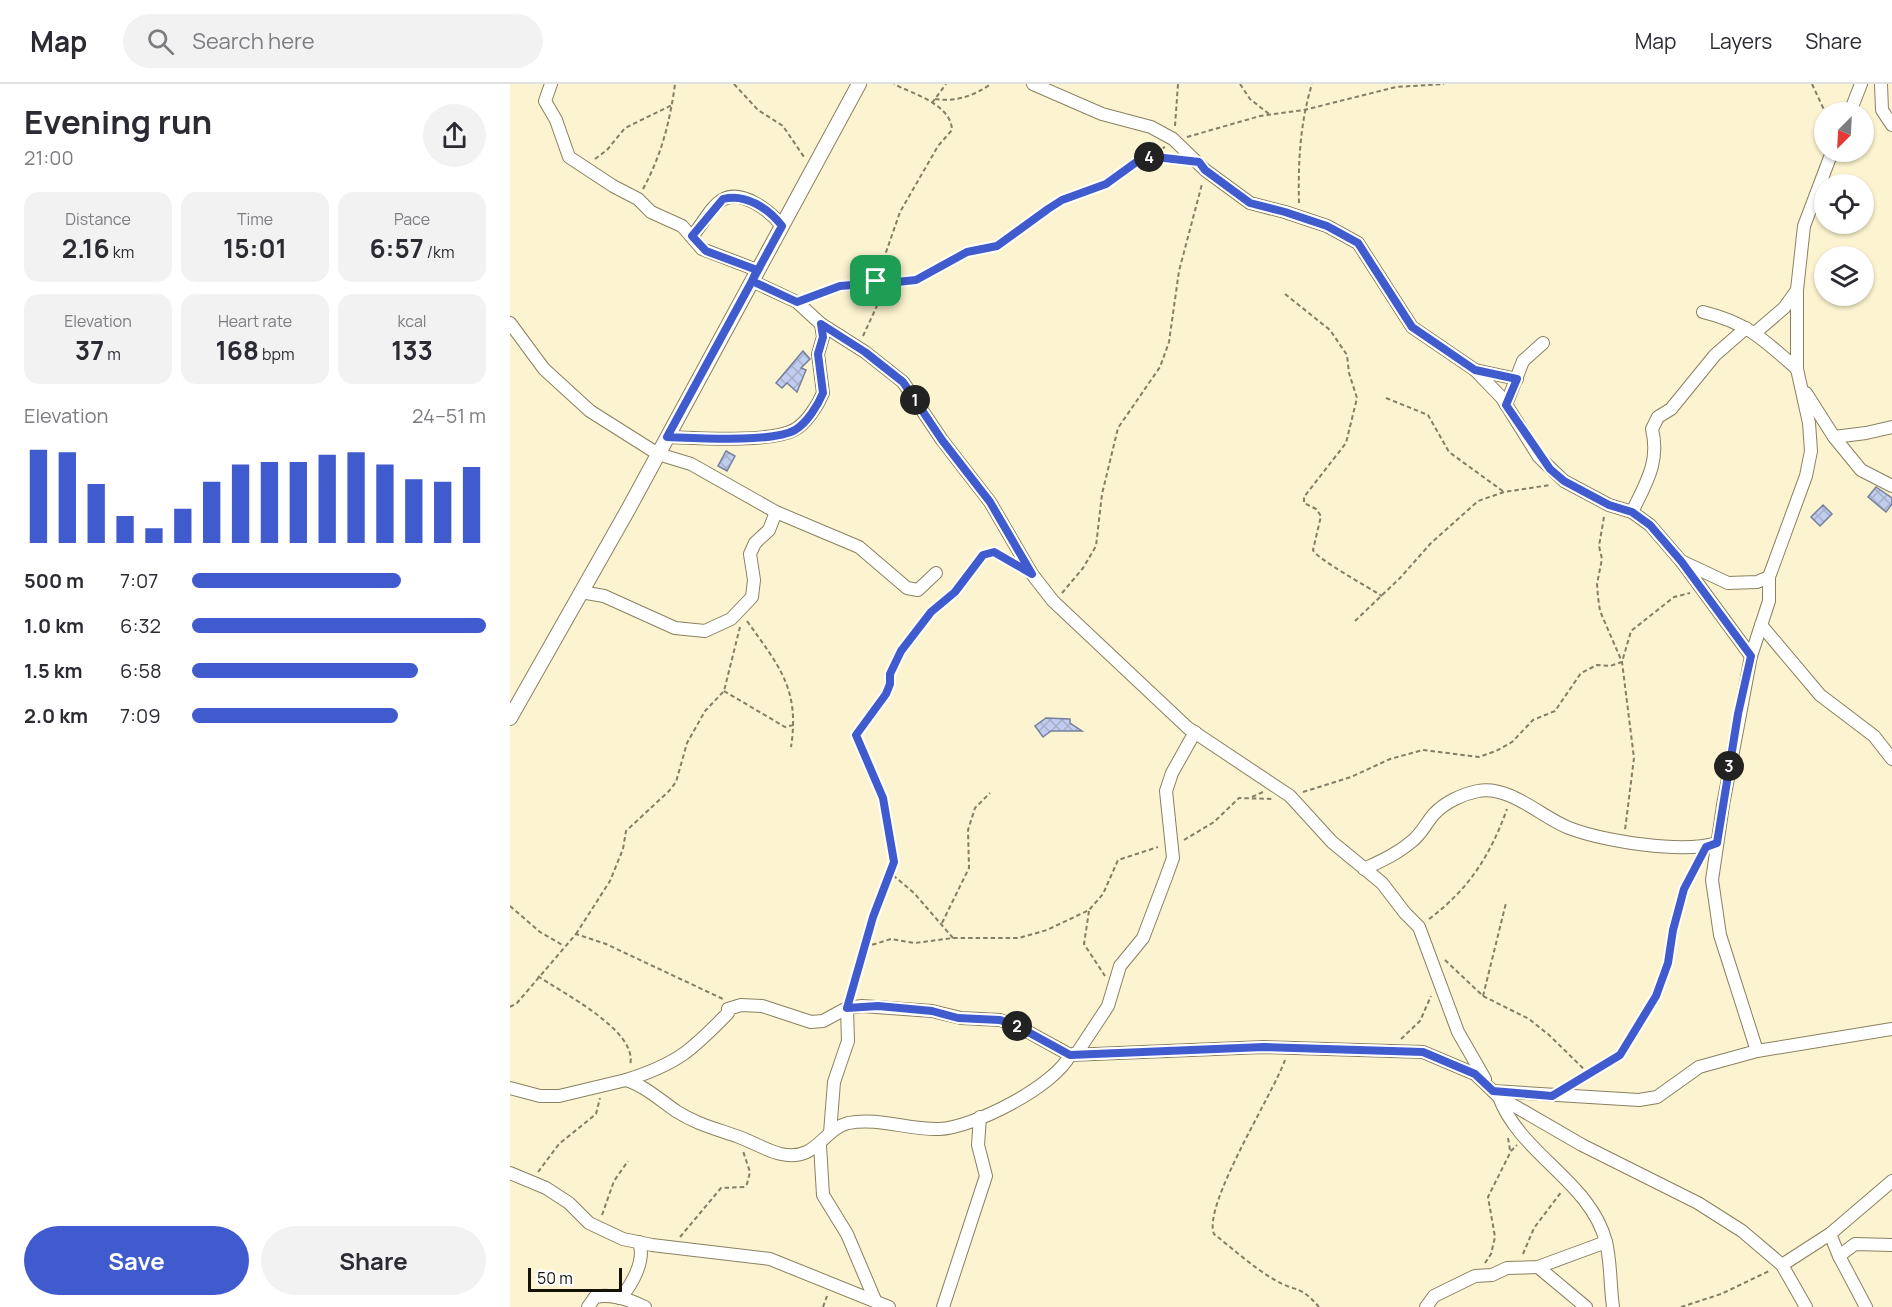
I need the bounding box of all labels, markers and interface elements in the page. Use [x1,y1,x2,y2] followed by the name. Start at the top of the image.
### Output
[123,14,543,68] search box
[30,22,87,60] text: Map
[144,25,177,58] icon: search
[192,26,315,56] text: Search here
[1635,27,1676,55] text: Map
[1709,27,1772,55] text: Layers
[1805,27,1862,55] text: Share
[24,99,212,144] text: Evening run
[1814,102,1874,162] north arrow
[1814,102,1874,306] map controls
[423,104,486,167] button: share
[1134,142,1164,172] pin: 4
[24,144,74,171] text: 21:00
[1144,146,1154,168] text: 4
[1814,174,1874,234] button: locate
[65,208,131,230] text: Distance
[237,208,273,230] text: Time
[394,208,430,230] text: Pace
[62,230,110,266] text: 2.16
[223,230,287,266] text: 15:01
[369,230,424,266] text: 6:57
[110,241,134,263] text: km
[424,241,455,263] text: /km
[1814,246,1874,306] button: layers
[850,255,901,306] pin
[859,264,892,297] icon: arrive
[64,310,132,332] text: Elevation
[218,310,292,332] text: Heart rate
[397,310,427,332] text: kcal
[75,332,104,368] text: 37
[215,332,259,368] text: 168
[391,332,433,368] text: 133
[104,343,121,365] text: m
[259,343,295,365] text: bpm
[900,385,930,415] pin: 1
[911,389,919,411] text: 1
[24,402,108,429] text: Elevation
[412,402,486,429] text: 24–51 m
[24,567,84,594] text: 500 m
[120,567,158,594] text: 7:07
[24,612,84,639] text: 1.0 km
[120,612,161,639] text: 6:32
[24,657,83,684] text: 1.5 km
[120,657,162,684] text: 6:58
[24,702,88,729] text: 2.0 km
[120,702,161,729] text: 7:09
[1714,751,1744,781] pin: 3
[1724,755,1734,777] text: 3
[1002,1011,1032,1041] pin: 2
[1012,1015,1022,1037] text: 2
[24,1226,249,1295] button: Save
[261,1226,486,1295] button: Share
[528,1265,622,1292] scale bar
[537,1267,573,1289] text: 50 m

